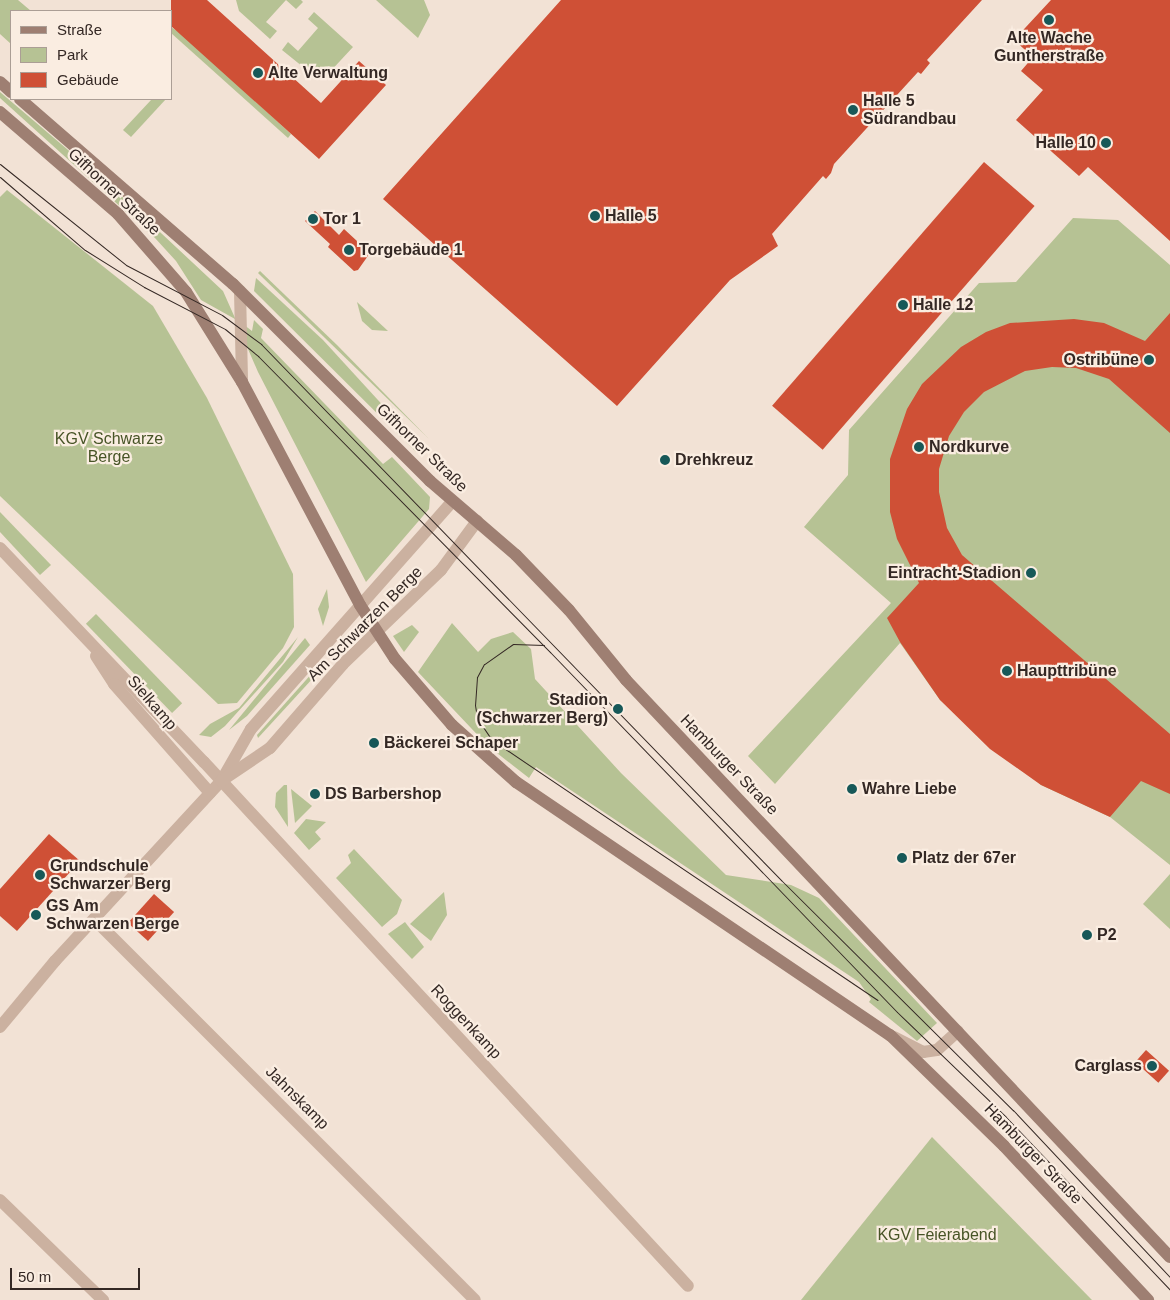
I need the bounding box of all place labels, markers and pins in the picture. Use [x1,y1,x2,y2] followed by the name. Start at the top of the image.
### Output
[1043,14,1055,26] marker: Alte Wache Guntherstraße
[994,28,1104,66] place label: Alte Wache Guntherstraße
[268,63,388,83] place label: Alte Verwaltung
[252,67,264,79] marker: Alte Verwaltung
[863,91,956,129] place label: Halle 5 Südrandbau
[847,104,859,116] marker: Halle 5 Südrandbau
[1036,133,1096,153] place label: Halle 10
[1100,137,1112,149] marker: Halle 10
[605,206,657,226] place label: Halle 5
[323,209,361,229] place label: Tor 1
[589,210,601,222] marker: Halle 5
[307,213,319,225] marker: Tor 1
[359,240,463,260] place label: Torgebäude 1
[343,244,355,256] marker: Torgebäude 1
[913,295,973,315] place label: Halle 12
[897,299,909,311] marker: Halle 12
[1063,350,1139,370] place label: Ostribüne
[1143,354,1155,366] marker: Ostribüne
[929,437,1009,457] place label: Nordkurve
[913,441,925,453] marker: Nordkurve
[675,450,753,470] place label: Drehkreuz
[659,454,671,466] marker: Drehkreuz
[888,563,1021,583] place label: Eintracht-Stadion
[1025,567,1037,579] marker: Eintracht-Stadion
[1017,661,1117,681] place label: Haupttribüne
[1001,665,1013,677] marker: Haupttribüne
[476,690,608,728] place label: Stadion (Schwarzer Berg)
[612,703,624,715] marker: Stadion (Schwarzer Berg)
[384,733,518,753] place label: Bäckerei Schaper
[368,737,380,749] marker: Bäckerei Schaper
[862,779,957,799] place label: Wahre Liebe
[846,783,858,795] marker: Wahre Liebe
[325,784,441,804] place label: DS Barbershop
[309,788,321,800] marker: DS Barbershop
[912,848,1016,868] place label: Platz der 67er
[896,852,908,864] marker: Platz der 67er
[50,856,171,894] place label: Grundschule Schwarzer Berg
[34,869,46,881] marker: Grundschule Schwarzer Berg
[46,896,179,934] place label: GS Am Schwarzen Berge
[30,909,42,921] marker: GS Am Schwarzen Berge
[1097,925,1117,945] place label: P2
[1081,929,1093,941] marker: P2
[1074,1056,1142,1076] place label: Carglass
[1146,1060,1158,1072] marker: Carglass

